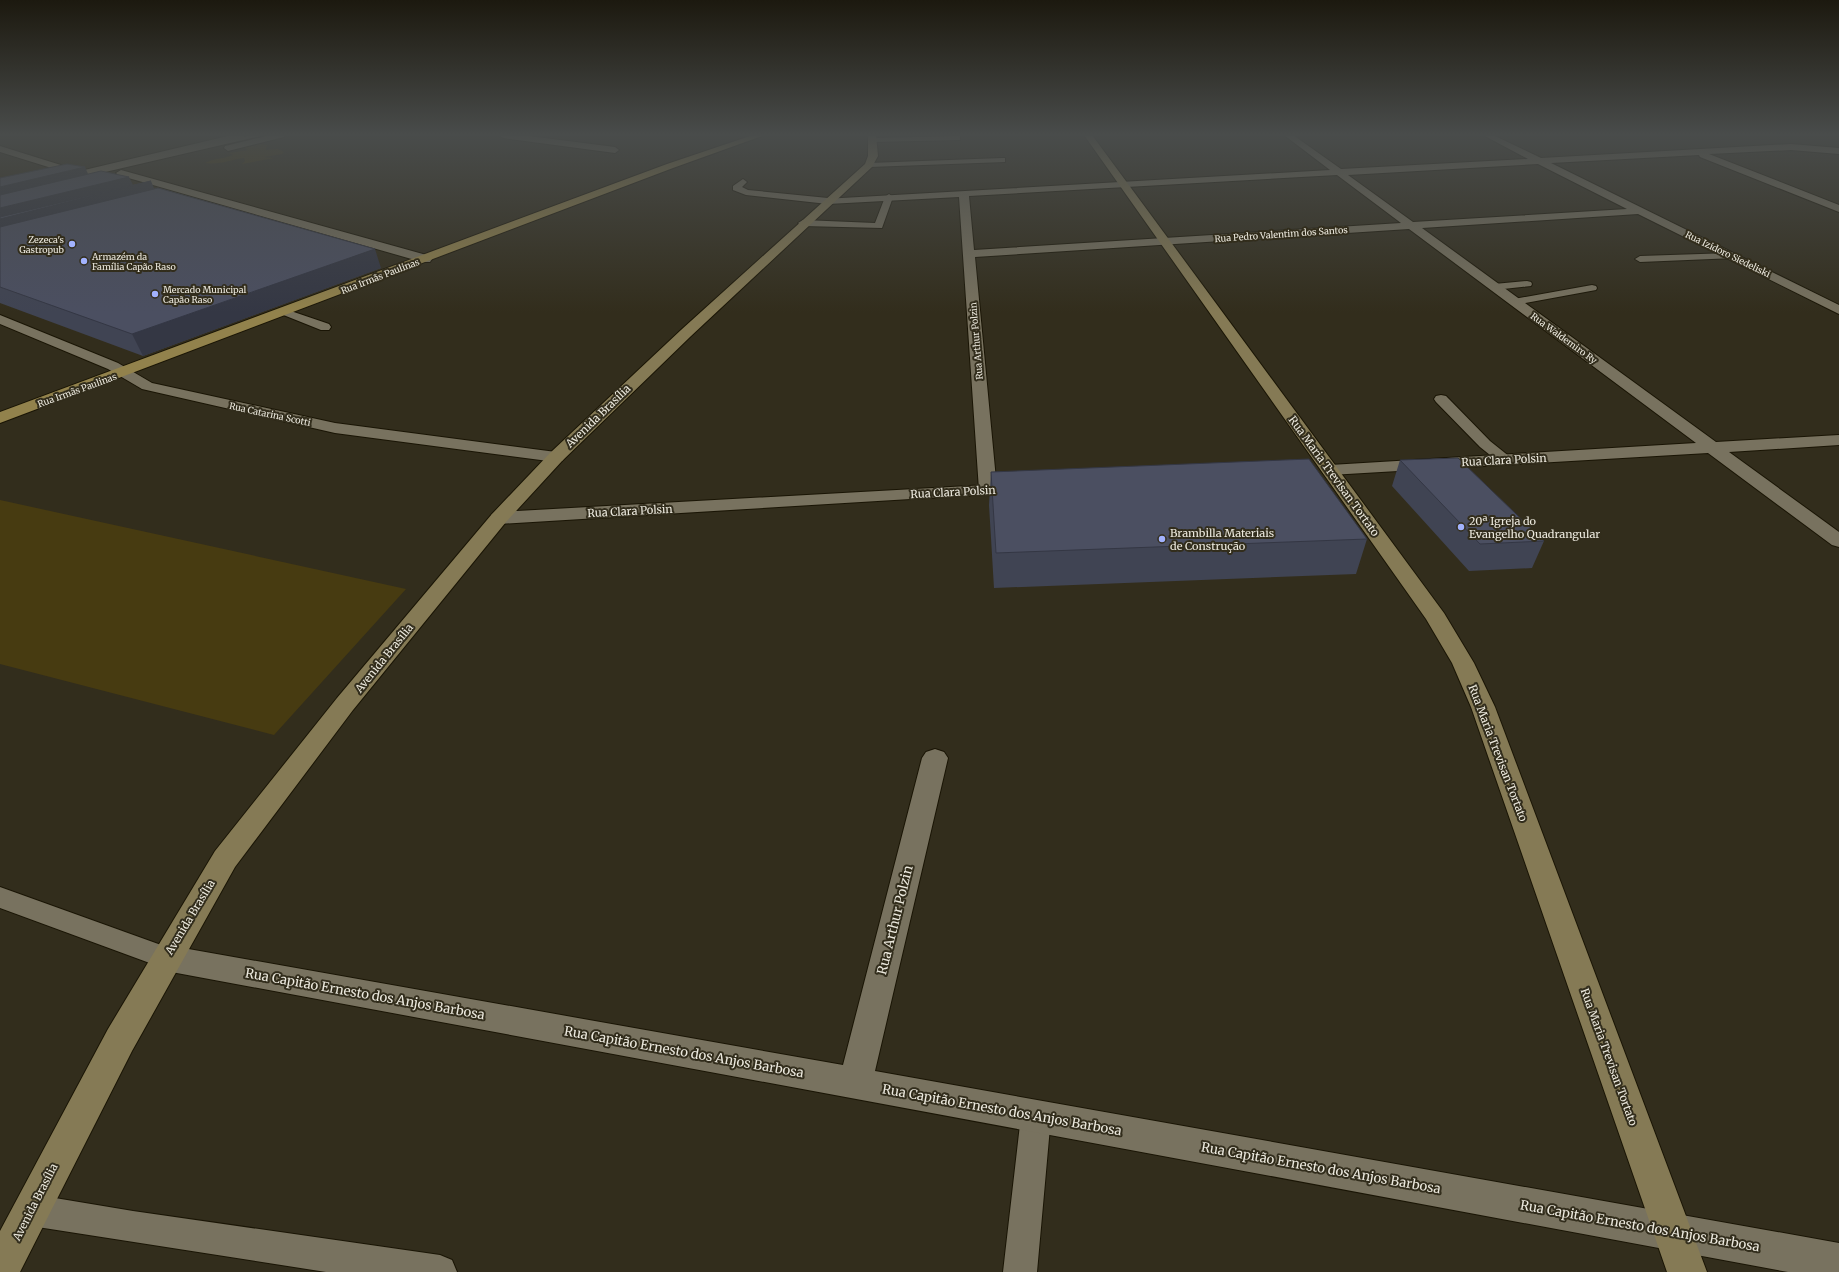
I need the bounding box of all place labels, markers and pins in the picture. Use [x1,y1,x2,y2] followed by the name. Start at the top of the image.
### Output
[19,234,65,255] place label: Zezeca's Gastropub
[67,239,77,249] marker: Zezeca's Gastropub
[91,251,176,272] place label: Armazém da Família Capão Raso
[79,256,89,266] marker: Armazém da Família Capão Raso
[163,284,247,305] place label: Mercado Municipal Capão Raso
[150,289,160,299] marker: Mercado Municipal Capão Raso
[1469,514,1600,541] place label: 20ª Igreja do Evangelho Quadrangular
[1456,522,1466,532] marker: 20ª Igreja do Evangelho Quadrangular
[1170,526,1274,553] place label: Brambilla Materiais de Construção
[1157,534,1167,544] marker: Brambilla Materiais de Construção

